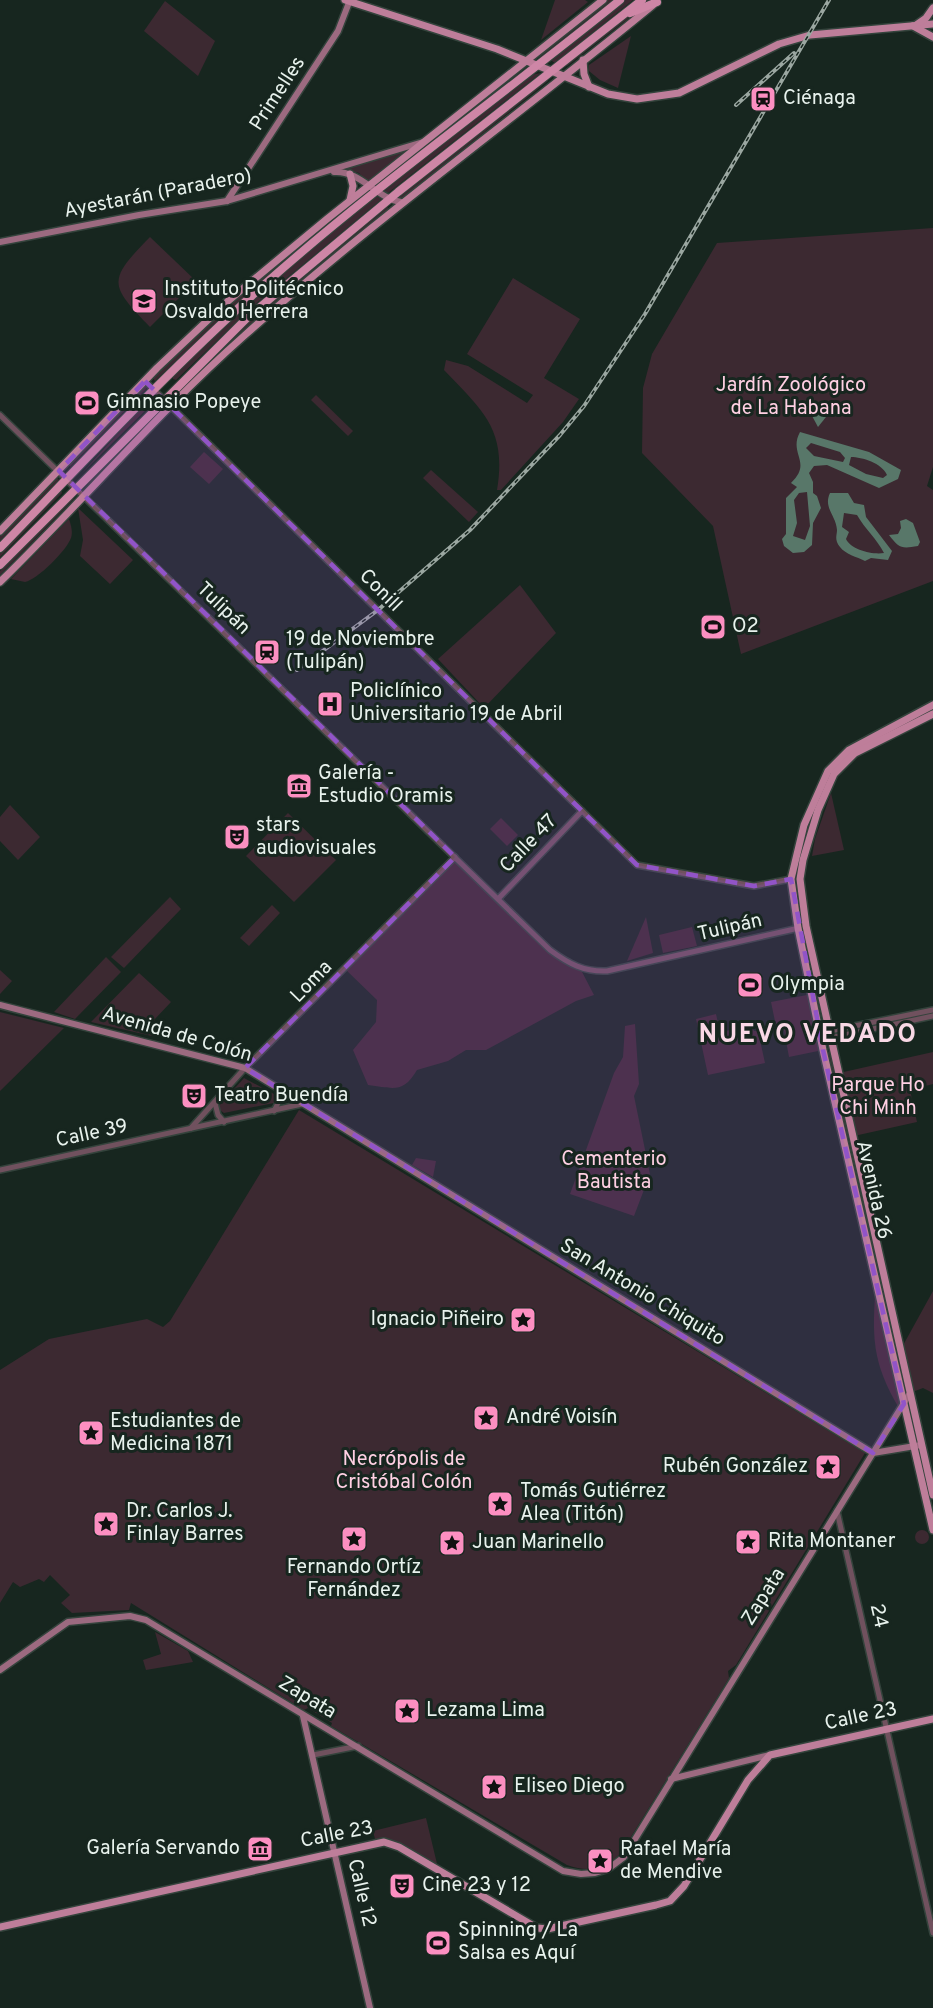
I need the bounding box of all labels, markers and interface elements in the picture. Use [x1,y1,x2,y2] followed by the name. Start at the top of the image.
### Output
[244,52,312,136] street label: Primelles
[748,84,778,114] station icon: Ciénaga
[783,86,856,112] place label: Ciénaga
[62,163,254,225] street label: Ayestarán (Paradero)
[164,277,344,326] place label: Instituto Politécnico Osvaldo Herrera
[129,286,159,316] school or university icon: Instituto Politécnico Osvaldo Herrera
[716,373,866,422] park label: Jardín Zoológico de La Habana
[72,388,102,418] sports icon: Gimnasio Popeye
[106,390,261,416] place label: Gimnasio Popeye
[353,564,407,618] street label: Conill
[190,577,256,641] street label: Tulipán
[698,612,728,642] sports icon: O2
[732,614,759,640] place label: O2
[286,627,434,676] place label: 19 de Noviembre (Tulipán)
[252,637,282,667] station icon: 19 de Noviembre (Tulipán)
[350,679,563,728] place label: Policlínico Universitario 19 de Abril
[315,689,345,719] hospital icon: Policlínico Universitario 19 de Abril
[318,761,453,810] place label: Galería - Estudio Oramis
[284,771,314,801] museum icon: Galería - Estudio Oramis
[495,809,563,879] street label: Calle 47
[256,813,377,862] place label: stars audiovisuales
[222,822,252,852] theatre icon: stars audiovisuales
[695,908,765,948] street label: Tulipán
[285,955,339,1009] street label: Loma
[735,970,765,1000] sports icon: Olympia
[770,972,845,998] place label: Olympia
[99,1001,255,1069] street label: Avenida de Colón
[699,1019,917,1052] district label: NUEVO VEDADO
[831,1073,925,1122] park label: Parque Ho Chi Minh
[179,1081,209,1111] theatre icon: Teatro Buendía
[214,1083,348,1109] place label: Teatro Buendía
[54,1114,130,1154] street label: Calle 39
[849,1138,897,1242] street label: Avenida 26
[561,1147,667,1196] park label: Cementerio Bautista
[555,1233,729,1353] street label: San Antonio Chiquito
[508,1305,538,1335] place icon: Ignacio Piñeiro
[371,1307,504,1333] place label: Ignacio Piñeiro
[471,1403,501,1433] place icon: André Voisín
[506,1405,617,1431] place label: André Voisín
[110,1409,241,1458] place label: Estudiantes de Medicina 1871
[76,1418,106,1448] place icon: Estudiantes de Medicina 1871
[335,1447,473,1496] park label: Necrópolis de Cristóbal Colón
[813,1452,843,1482] place icon: Rubén González
[663,1454,808,1480] place label: Rubén González
[520,1479,666,1528] place label: Tomás Gutiérrez Alea (Titón)
[485,1489,515,1519] place icon: Tomás Gutiérrez Alea (Titón)
[126,1499,244,1548] place label: Dr. Carlos J. Finlay Barres
[91,1509,121,1539] place icon: Dr. Carlos J. Finlay Barres
[339,1524,369,1554] place icon: Fernando Ortíz Fernández
[733,1527,763,1557] place icon: Rita Montaner
[437,1528,467,1558] place icon: Juan Marinello
[768,1529,896,1555] place label: Rita Montaner
[472,1530,604,1556] place label: Juan Marinello
[287,1555,421,1604] place label: Fernando Ortíz Fernández
[736,1563,792,1631] street label: Zapata
[863,1601,893,1631] street label: 24
[273,1671,341,1725] street label: Zapata
[392,1696,422,1726] place icon: Lezama Lima
[822,1697,900,1737] street label: Calle 23
[426,1698,545,1724] place label: Lezama Lima
[479,1772,509,1802] place icon: Eliseo Diego
[514,1774,625,1800] place label: Eliseo Diego
[298,1815,376,1855] street label: Calle 23
[245,1834,275,1864] museum icon: Galería Servando
[86,1836,240,1862] place label: Galería Servando
[620,1837,731,1886] place label: Rafael María de Mendive
[585,1846,615,1876] place icon: Rafael María de Mendive
[341,1856,381,1930] street label: Calle 12
[387,1871,417,1901] theatre icon: Cine 23 y 12
[422,1873,531,1899] place label: Cine 23 y 12
[458,1918,578,1967] place label: Spinning / La Salsa es Aquí
[423,1928,453,1958] sports icon: Spinning / La Salsa es Aquí

